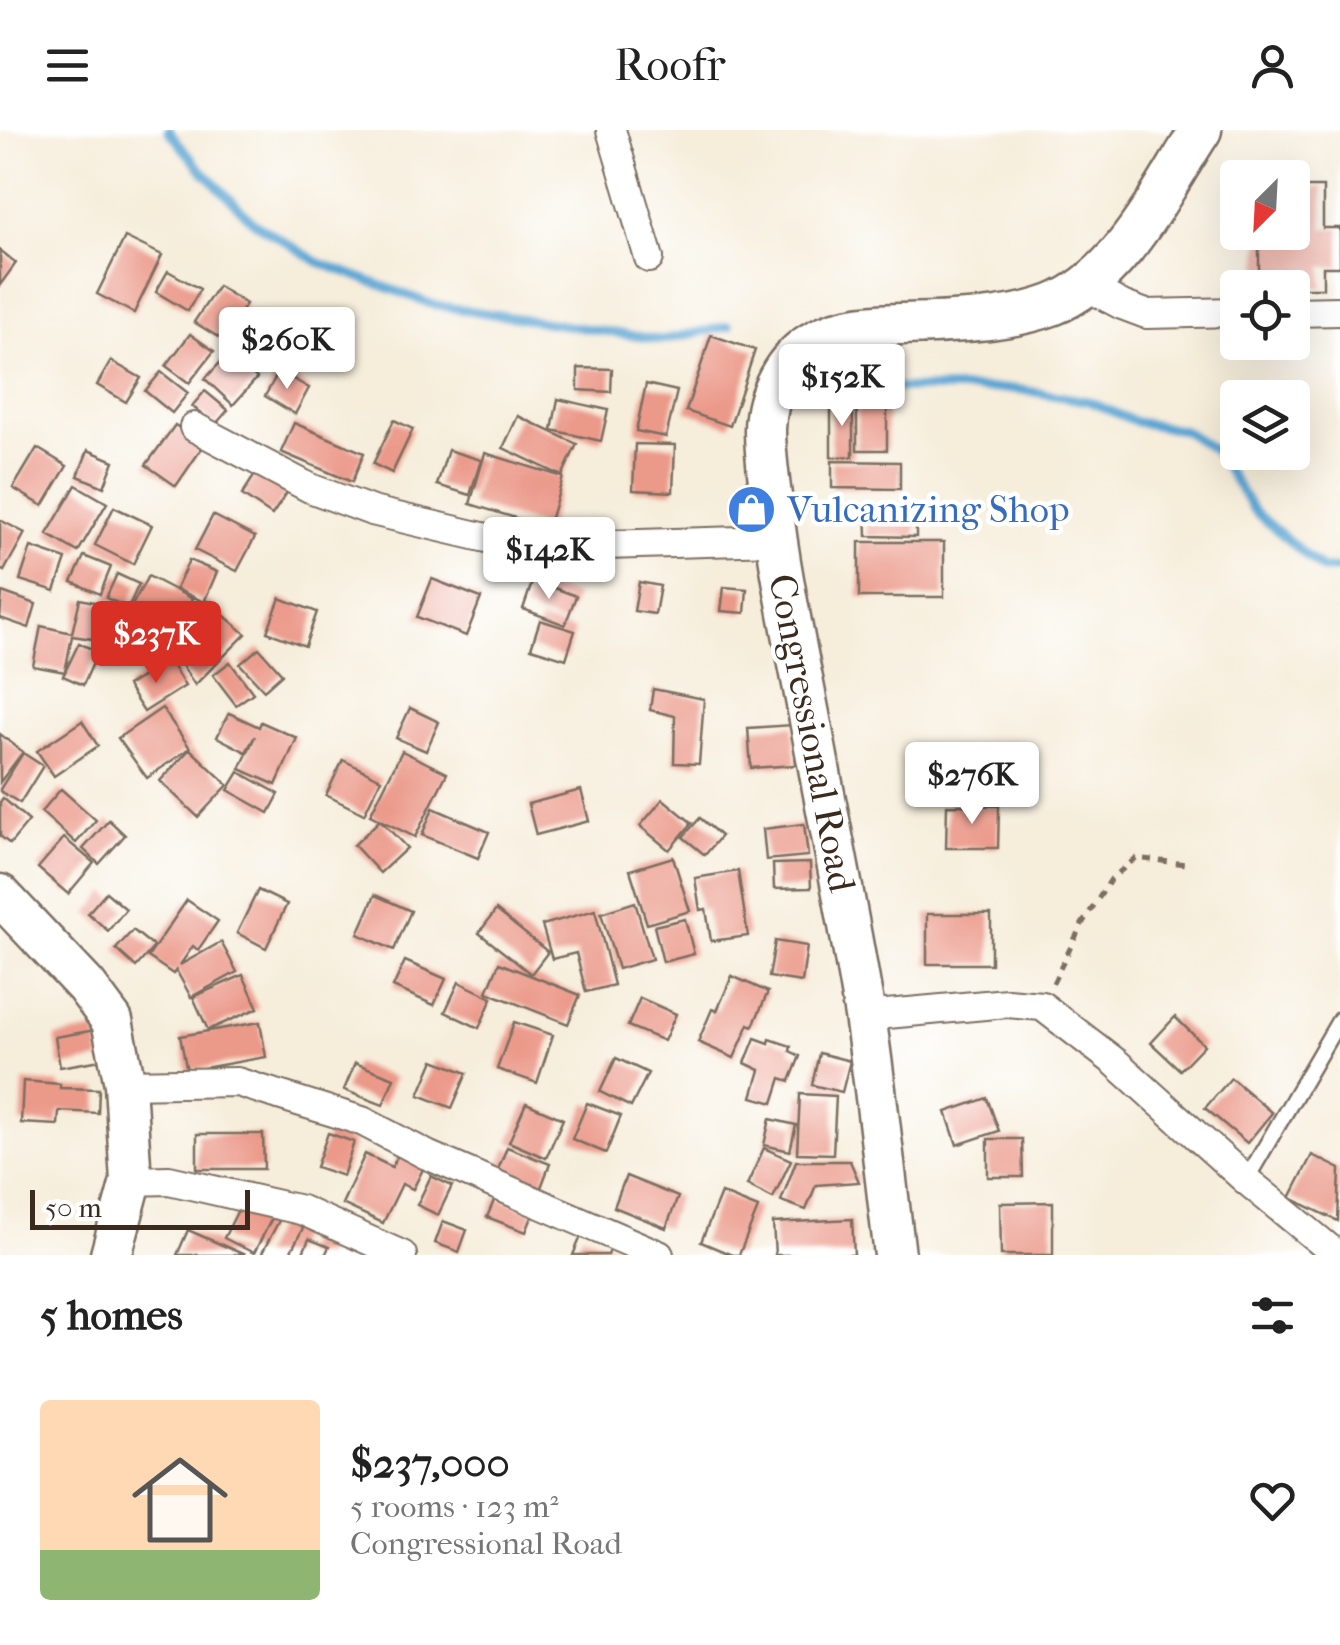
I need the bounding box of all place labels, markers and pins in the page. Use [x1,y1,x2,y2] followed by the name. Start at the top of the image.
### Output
[217,307,357,392] pin: $260K
[772,344,912,429] pin: $152K
[726,483,778,535] shop icon: Vulcanizing Shop
[786,487,1070,532] place label: Vulcanizing Shop
[479,517,619,602] pin: $142K
[86,601,226,686] pin: $237K
[902,742,1042,827] pin: $276K

